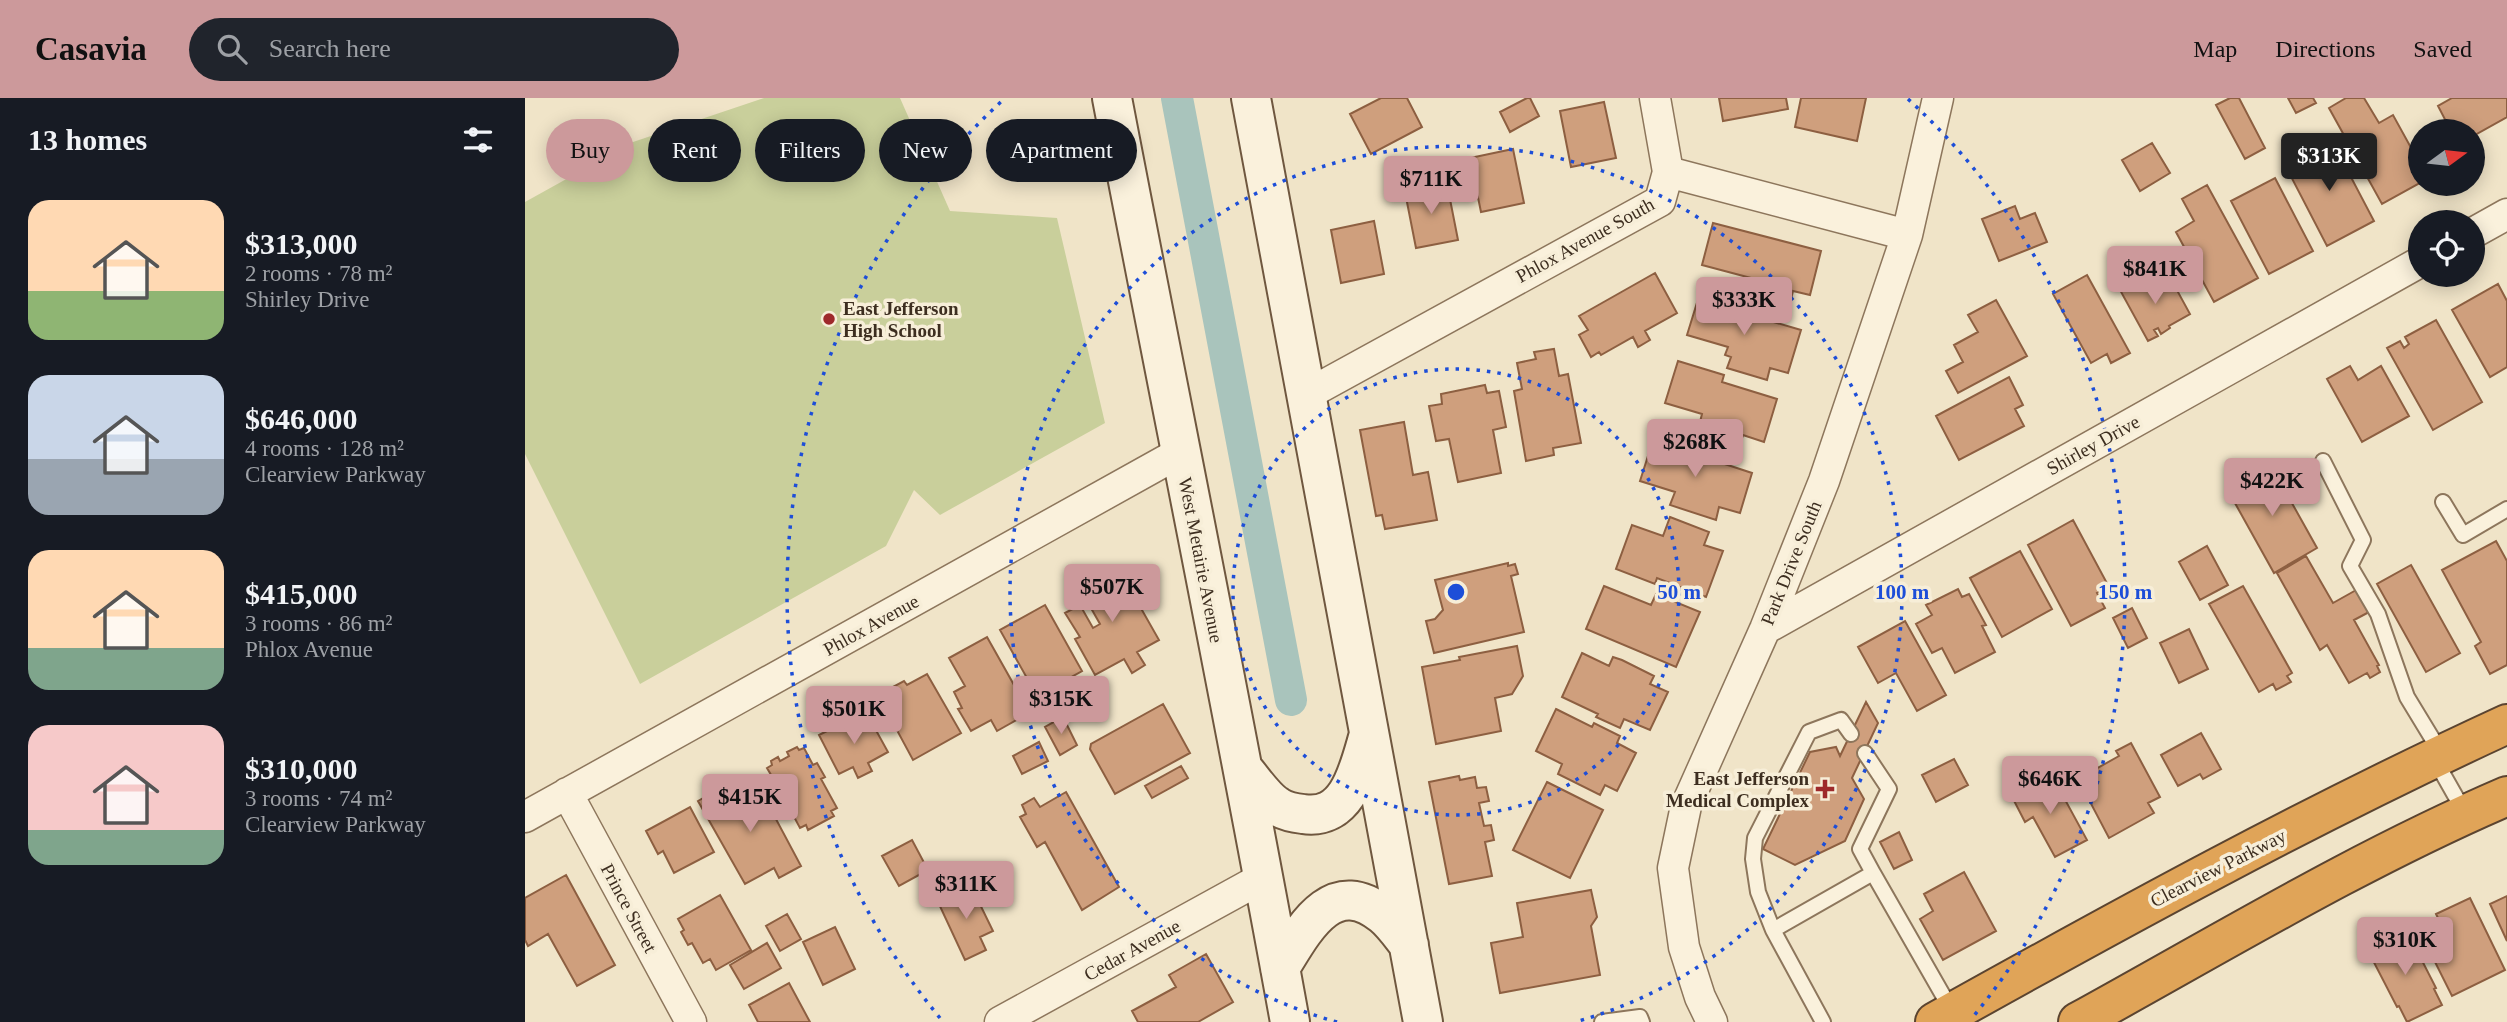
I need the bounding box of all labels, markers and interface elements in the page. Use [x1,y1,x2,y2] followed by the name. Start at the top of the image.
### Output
[189,18,679,81] search box
[213,30,251,68] icon: search
[35,31,147,67] text: Casavia
[269,34,391,63] text: Search here
[2193,36,2237,62] text: Map
[2275,36,2375,62] text: Directions
[2413,36,2472,62] text: Saved
[546,119,634,182] chip: Buy
[648,119,741,182] chip: Rent
[755,119,865,182] chip: Filters
[879,119,972,182] chip: New
[986,119,1137,182] chip: Apartment
[2408,119,2485,196] north arrow
[2408,119,2485,287] map controls
[459,121,497,159] icon: filters
[28,123,147,156] text: 13 homes
[2280,134,2378,193] pin: $313K
[2297,143,2361,168] text: $313K
[1382,156,1480,216] pin: $711K
[1400,166,1462,191] text: $711K
[1512,193,1658,287] street label: Phlox Avenue South
[2408,210,2485,287] button: locate
[245,227,358,260] text: $313,000
[84,228,168,312] icon: home
[2106,246,2204,306] pin: $841K
[2123,256,2187,281] text: $841K
[245,261,392,286] text: 2 rooms · 78 m²
[1695,278,1793,337] pin: $333K
[245,287,370,312] text: Shirley Drive
[1712,287,1776,312] text: $333K
[843,298,959,341] place label: East Jefferson High School
[821,311,837,327] marker: East Jefferson High School
[245,402,358,435] text: $646,000
[84,403,168,487] icon: home
[2043,411,2143,479] street label: Shirley Drive
[1646,420,1744,479] pin: $268K
[1663,429,1727,454] text: $268K
[245,436,404,461] text: 4 rooms · 128 m²
[2223,458,2321,518] pin: $422K
[245,462,426,487] text: Clearview Parkway
[2240,468,2304,493] text: $422K
[1175,476,1227,644] street label: West Metairie Avenue
[1757,497,1826,628] street label: Park Drive South
[1063,564,1161,624] pin: $507K
[1080,574,1144,599] text: $507K
[245,577,358,610] text: $415,000
[84,578,168,662] icon: home
[1444,580,1468,604] centre of rings
[1657,580,1701,604] text: 50 m
[1875,580,1930,604] text: 100 m
[2098,580,2153,604] text: 150 m
[820,590,922,660] street label: Phlox Avenue
[245,611,392,636] text: 3 rooms · 86 m²
[245,637,373,662] text: Phlox Avenue
[1012,676,1110,736] pin: $315K
[805,686,903,746] pin: $501K
[1029,686,1093,711] text: $315K
[822,696,886,721] text: $501K
[245,752,358,785] text: $310,000
[84,753,168,837] icon: home
[2001,756,2099,816] pin: $646K
[2018,766,2082,791] text: $646K
[1666,768,1809,811] place label: East Jefferson Medical Complex
[701,774,799,834] pin: $415K
[1815,779,1835,799] marker: East Jefferson Medical Complex
[718,784,782,809] text: $415K
[245,786,392,811] text: 3 rooms · 74 m²
[245,812,426,837] text: Clearview Parkway
[2147,825,2290,911] street label: Clearview Parkway
[597,860,662,957] street label: Prince Street
[917,862,1015,921] pin: $311K
[935,871,997,896] text: $311K
[1080,915,1184,985] street label: Cedar Avenue
[2356,918,2454,977] pin: $310K
[2373,927,2437,952] text: $310K

